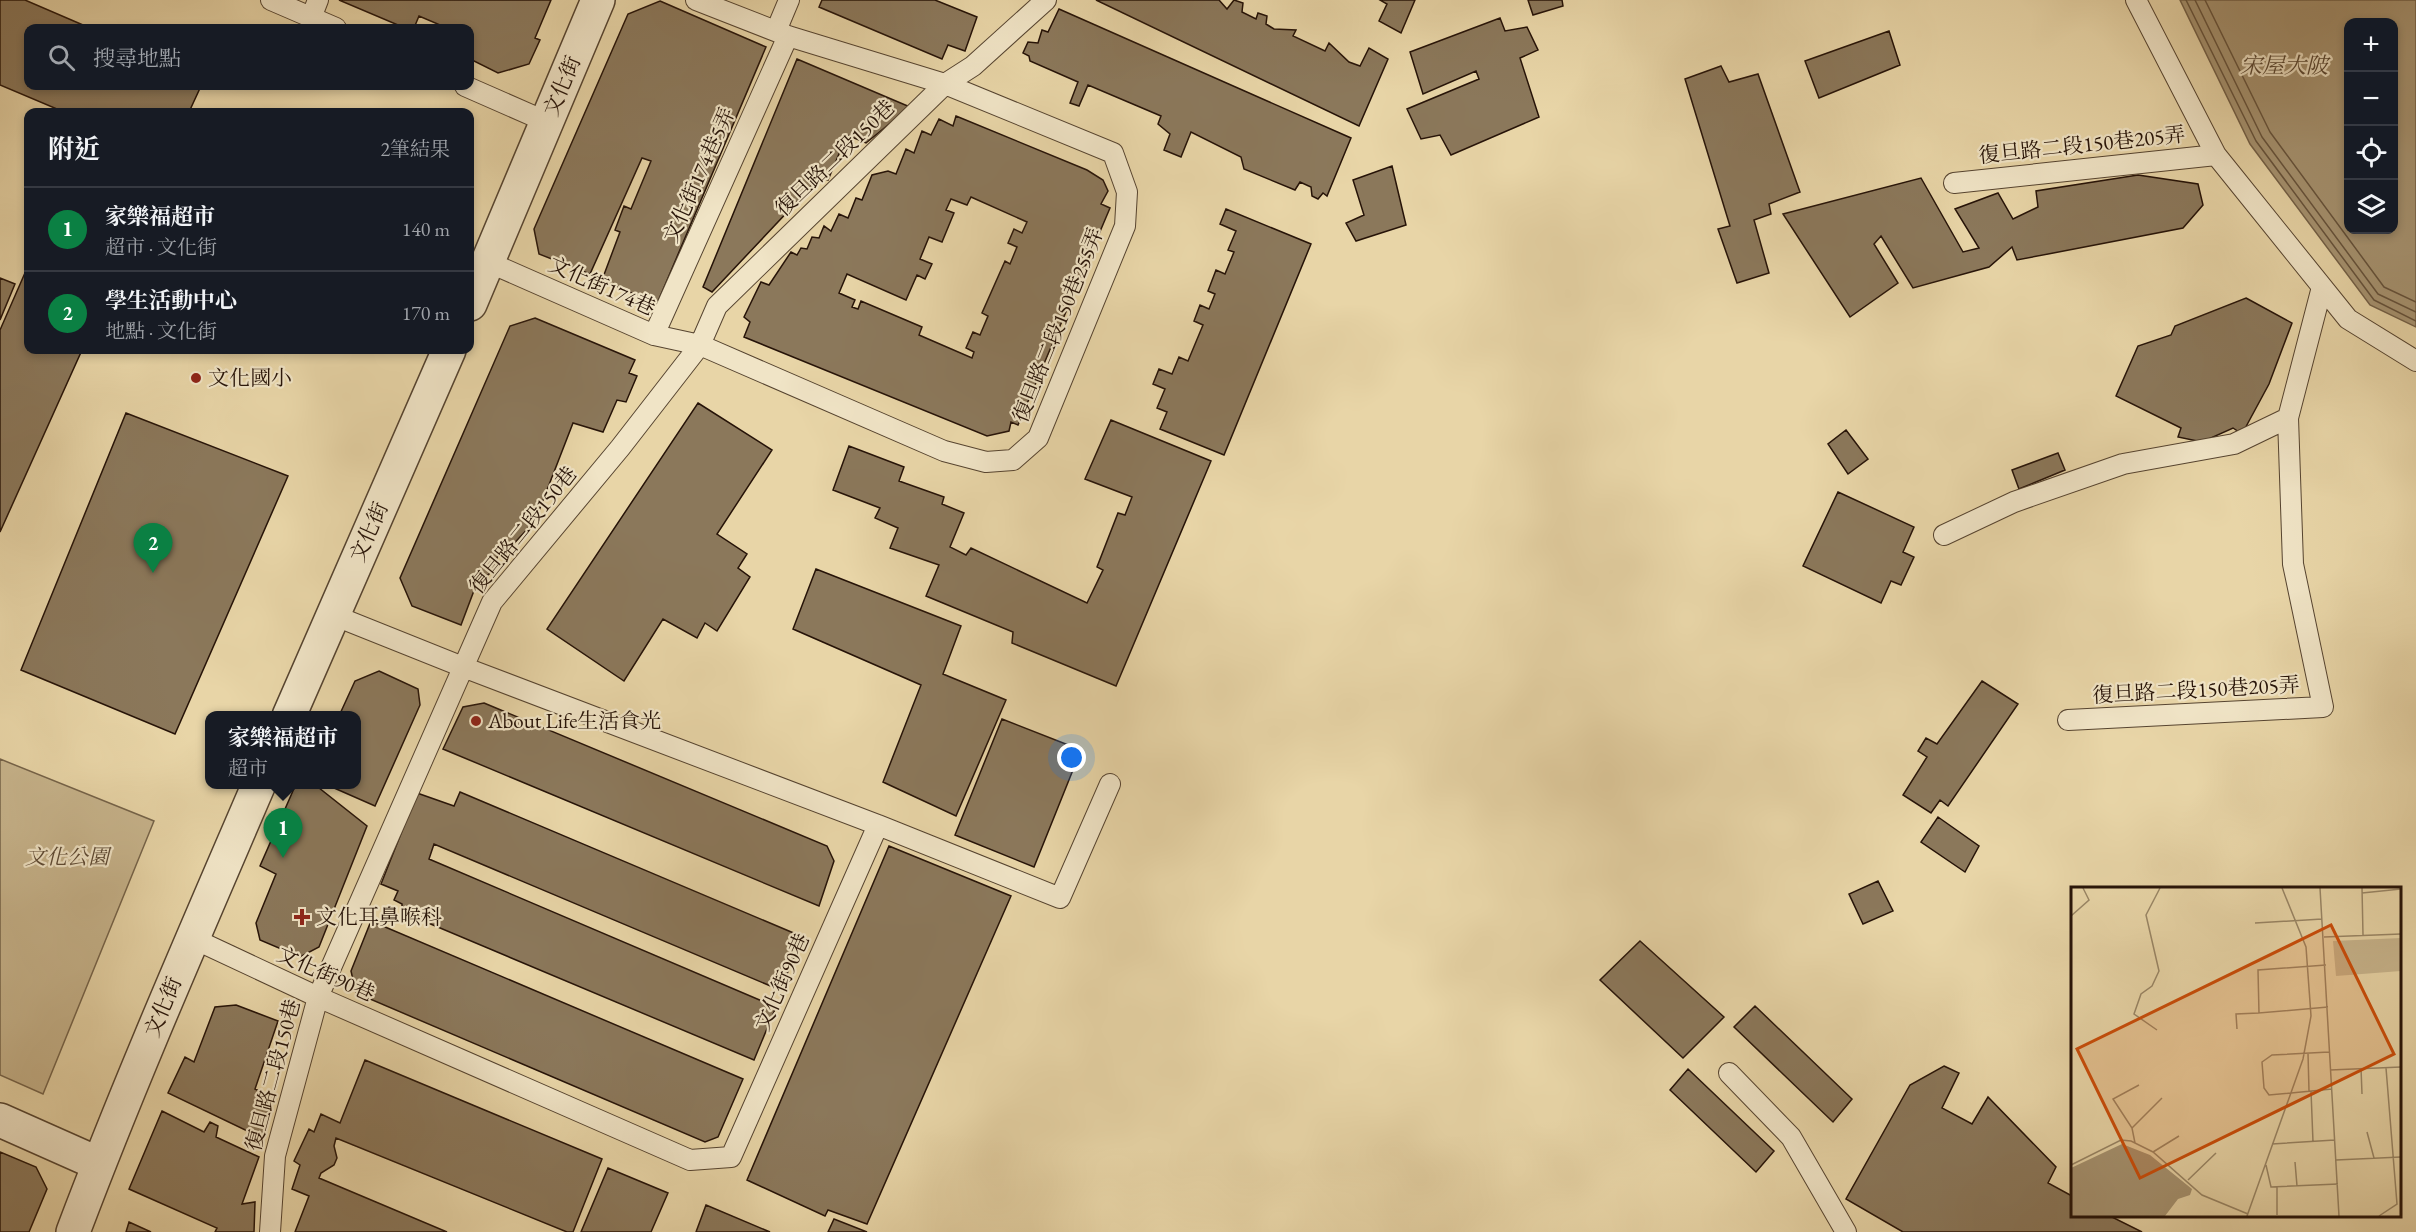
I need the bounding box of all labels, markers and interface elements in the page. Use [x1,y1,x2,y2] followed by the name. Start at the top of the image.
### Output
[2344,18,2398,234] map controls
[2344,18,2398,72] button: +
[24,24,474,90] search box
[45,41,78,74] icon: search
[93,44,181,73] text: 搜尋地點
[2240,51,2331,80] water label: 宋屋大陂
[537,52,586,120] street label: 文化街
[2344,72,2398,126] button: −
[769,94,900,222] street label: 復旦路二段150巷
[657,103,740,247] street label: 文化街174巷5弄
[1977,120,2187,169] street label: 復旦路二段150巷205弄
[2344,126,2398,180] button: locate
[48,132,100,166] text: 附近
[380,136,450,162] text: 2筆結果
[2344,180,2398,234] button: layers
[105,202,215,231] text: 家樂福超市
[62,216,73,242] text: 1
[402,216,450,242] text: 140 m
[1006,224,1109,426] street label: 復旦路二段150巷255弄
[105,234,217,260] text: 超市 · 文化街
[545,250,660,321] street label: 文化街174巷
[105,286,237,315] text: 學生活動中心
[62,300,73,326] text: 2
[402,300,450,326] text: 170 m
[105,318,217,344] text: 地點 · 文化街
[208,364,292,391] place label: 文化國小
[189,371,203,385] marker: 文化國小
[463,460,582,599] street label: 復旦路二段150巷
[343,498,394,566] street label: 文化街
[134,524,172,573] pin: 2
[2092,671,2300,708] street label: 復旦路二段150巷205弄
[487,707,661,734] place label: About Life生活食光
[205,711,361,789] popup
[469,714,483,728] marker: About Life生活食光
[228,723,338,752] text: 家樂福超市
[1057,743,1086,772] your location
[228,755,268,781] text: 超市
[264,808,302,858] pin: 1
[25,843,112,870] park label: 文化公園
[2071,887,2401,1217] inset map
[316,903,442,930] place label: 文化耳鼻喉科
[293,908,311,926] marker: 文化耳鼻喉科
[748,929,815,1035] street label: 文化街90巷
[273,940,379,1007] street label: 文化街90巷
[138,973,187,1041] street label: 文化街
[239,996,306,1154] street label: 復旦路二段150巷

